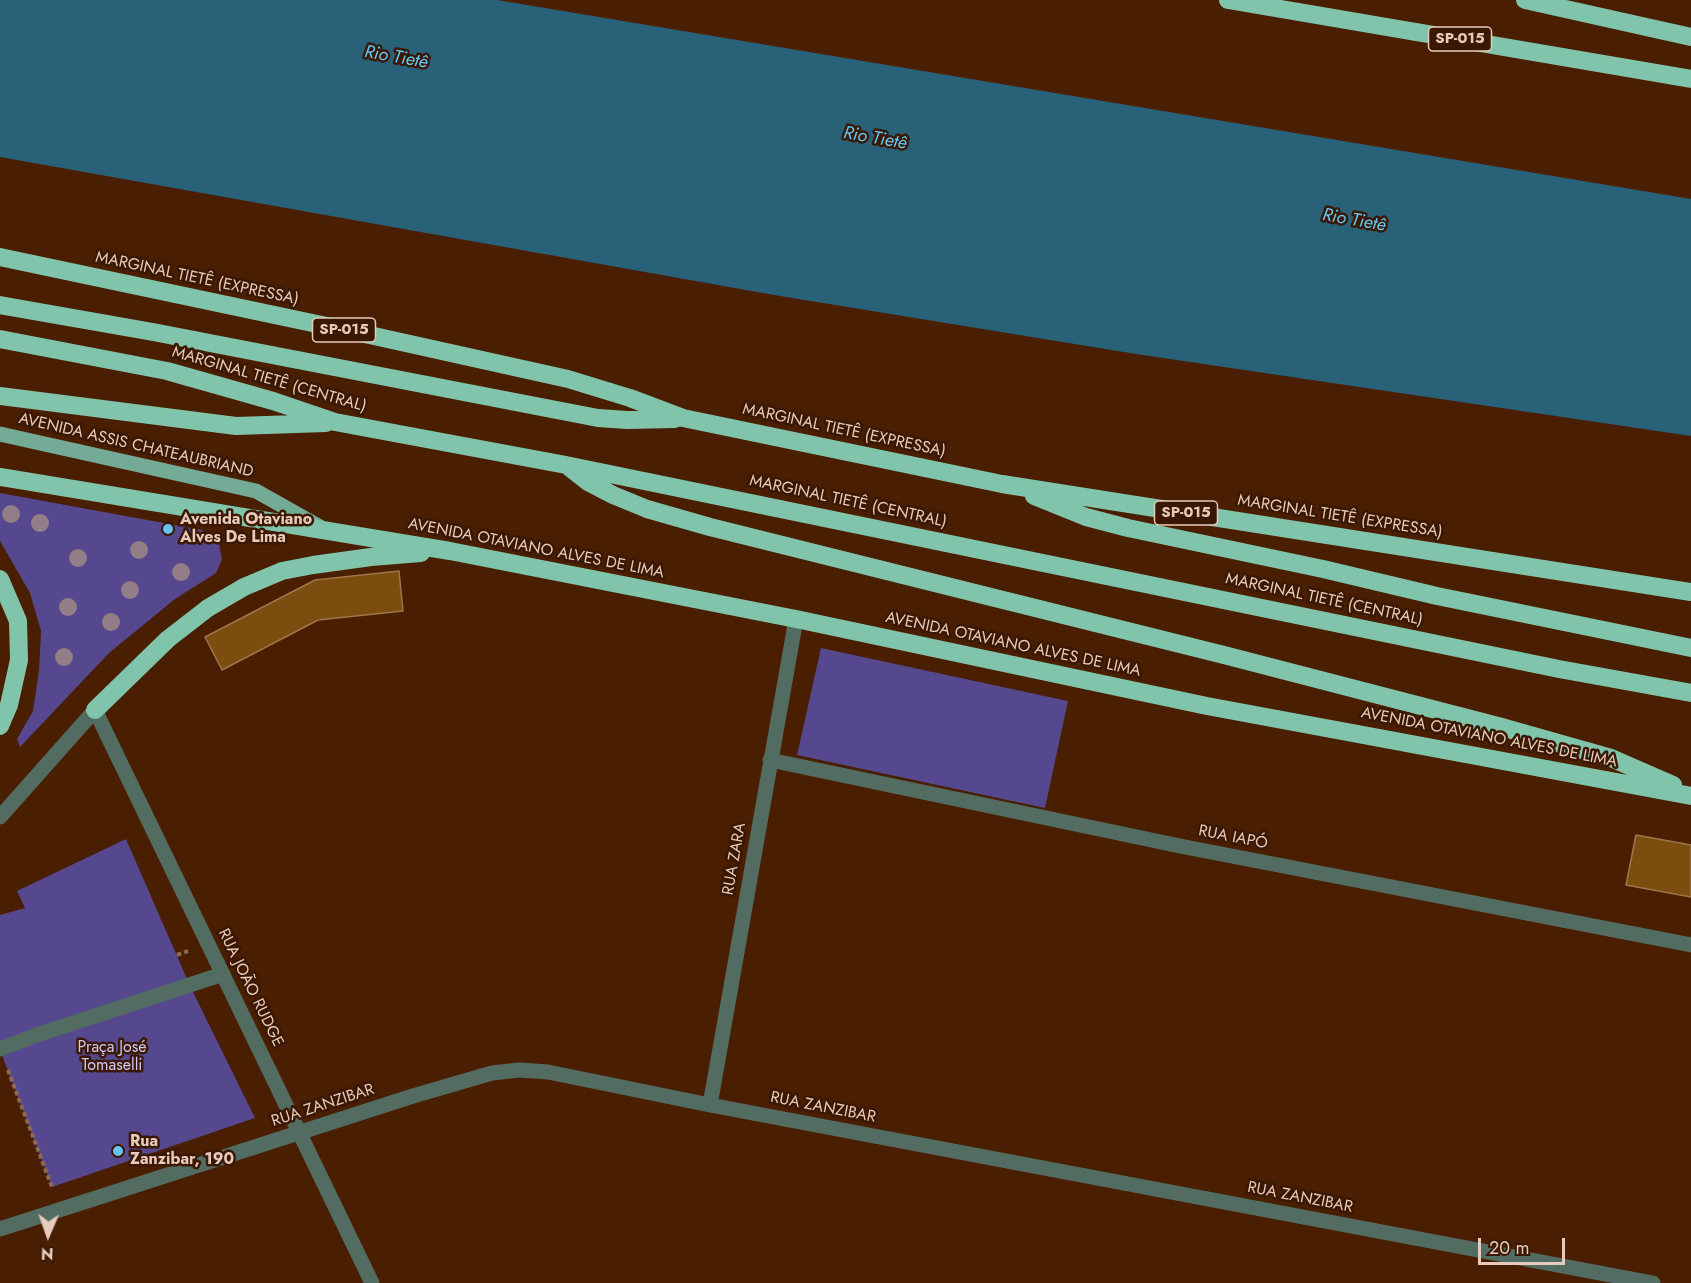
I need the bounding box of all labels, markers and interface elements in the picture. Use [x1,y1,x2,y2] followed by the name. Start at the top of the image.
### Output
[1428,27,1492,51] road number: SP-015
[363,42,429,74] water label: Rio Tietê
[842,123,908,155] water label: Rio Tietê
[1321,205,1387,237] water label: Rio Tietê
[94,248,300,310] street label: MARGINAL TIETÊ (EXPRESSA)
[312,318,376,342] road number: SP-015
[170,343,368,417] street label: MARGINAL TIETÊ (CENTRAL)
[741,400,947,462] street label: MARGINAL TIETÊ (EXPRESSA)
[17,410,255,482] street label: AVENIDA ASSIS CHATEAUBRIAND
[748,472,948,532] street label: MARGINAL TIETÊ (CENTRAL)
[1236,491,1444,543] street label: MARGINAL TIETÊ (EXPRESSA)
[1154,501,1218,525] road number: SP-015
[180,510,312,548] place label: Avenida Otaviano Alves De Lima
[406,515,666,583] street label: AVENIDA OTAVIANO ALVES DE LIMA
[161,522,175,536] marker: Avenida Otaviano Alves De Lima
[1224,570,1424,630] street label: MARGINAL TIETÊ (CENTRAL)
[884,609,1142,681] street label: AVENIDA OTAVIANO ALVES DE LIMA
[1359,704,1619,772] street label: AVENIDA OTAVIANO ALVES DE LIMA
[719,821,751,897] street label: RUA ZARA
[1197,822,1269,854] street label: RUA IAPÓ
[213,926,287,1050] street label: RUA JOÃO RUDGE
[77,1038,147,1076] park label: Praça José Tomaselli
[269,1080,377,1132] street label: RUA ZANZIBAR
[769,1088,877,1128] street label: RUA ZANZIBAR
[130,1132,234,1170] place label: Rua Zanzibar, 190
[111,1144,125,1158] marker: Rua Zanzibar, 190
[1246,1178,1354,1218] street label: RUA ZANZIBAR
[18,1205,78,1265] north arrow
[1481,1226,1568,1264] scale bar
[1489,1235,1529,1261] text: 20 m
[41,1242,54,1265] text: N

